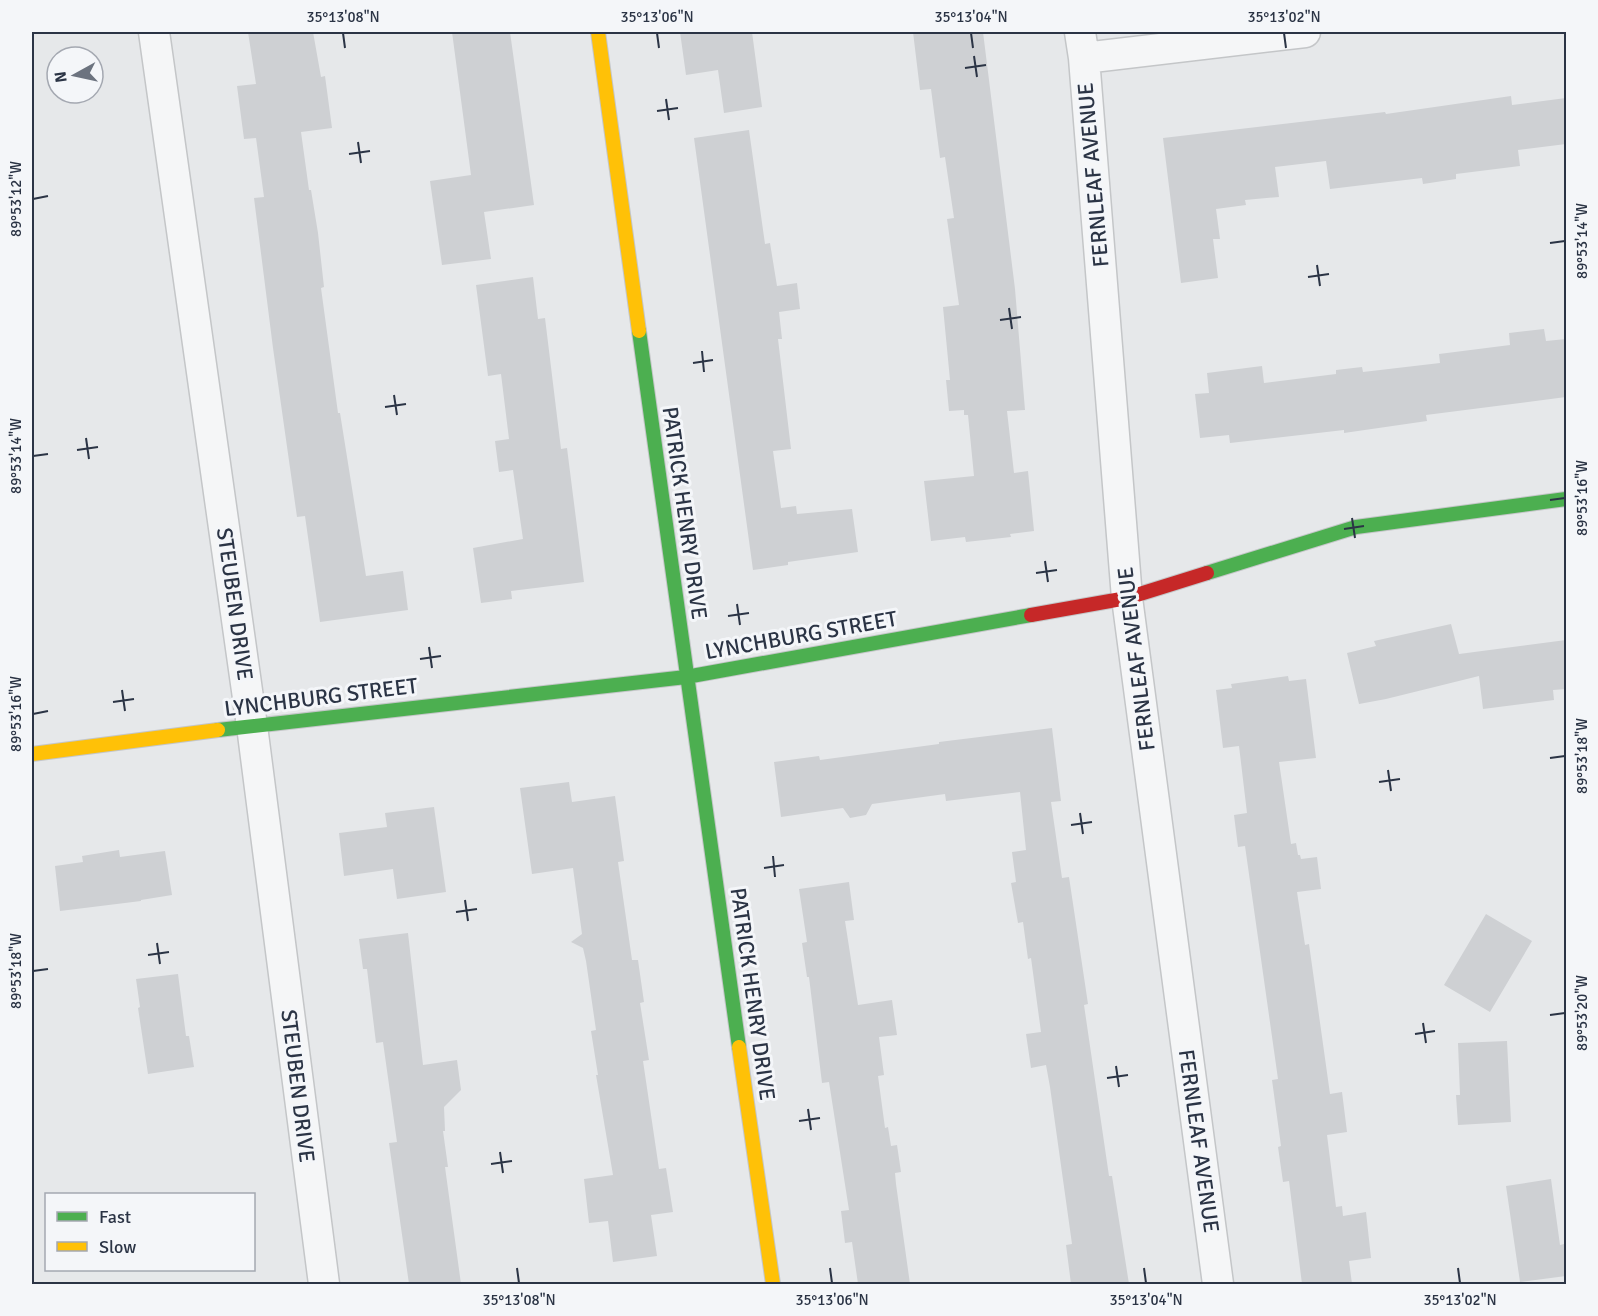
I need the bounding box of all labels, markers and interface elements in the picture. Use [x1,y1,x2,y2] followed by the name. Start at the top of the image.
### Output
[306,8,380,26] text: 35°13'08"N
[620,8,694,26] text: 35°13'06"N
[934,8,1008,26] text: 35°13'04"N
[1247,8,1321,26] text: 35°13'02"N
[45,45,105,105] north arrow
[50,70,72,84] text: N
[1071,82,1115,268] street label: FERNLEAF AVENUE
[7,161,25,237] text: 89°53'12"W
[1573,203,1591,279] text: 89°53'14"W
[657,405,713,621] street label: PATRICK HENRY DRIVE
[7,418,25,494] text: 89°53'14"W
[1573,460,1591,536] text: 89°53'16"W
[211,526,259,682] street label: STEUBEN DRIVE
[1111,565,1161,753] street label: FERNLEAF AVENUE
[703,605,899,665] street label: LYNCHBURG STREET
[223,672,419,722] street label: LYNCHBURG STREET
[7,676,25,752] text: 89°53'16"W
[1573,718,1591,794] text: 89°53'18"W
[725,886,781,1102] street label: PATRICK HENRY DRIVE
[7,933,25,1009] text: 89°53'18"W
[1573,975,1591,1051] text: 89°53'20"W
[275,1008,321,1164] street label: STEUBEN DRIVE
[1173,1047,1225,1235] street label: FERNLEAF AVENUE
[45,1193,255,1271] legend
[99,1206,131,1228] text: Fast
[99,1236,136,1258] text: Slow
[482,1291,556,1309] text: 35°13'08"N
[795,1291,869,1309] text: 35°13'06"N
[1109,1291,1183,1309] text: 35°13'04"N
[1423,1291,1497,1309] text: 35°13'02"N

